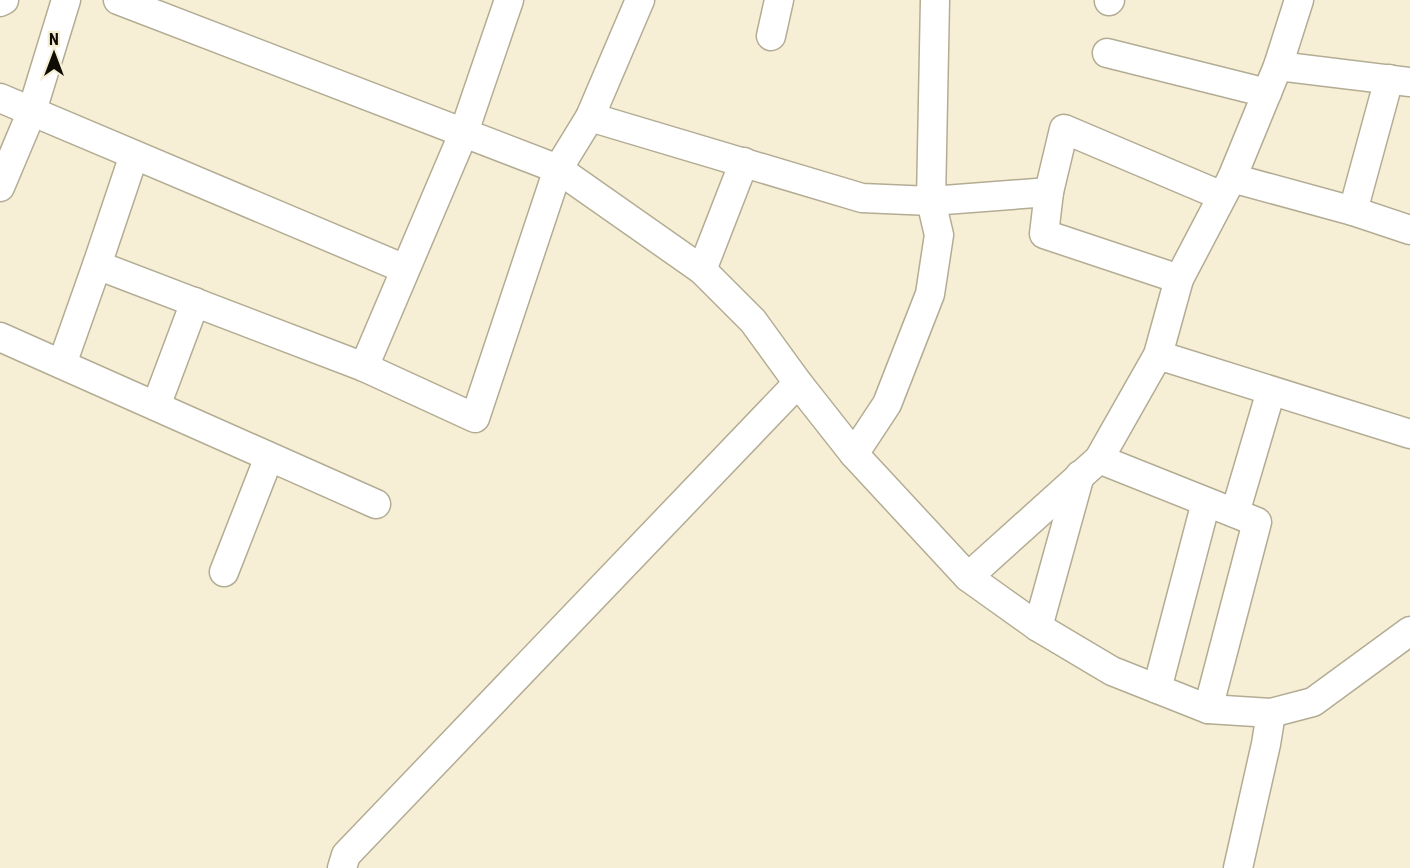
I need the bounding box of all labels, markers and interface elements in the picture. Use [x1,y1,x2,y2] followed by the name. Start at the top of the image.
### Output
[24,24,84,84] north arrow
[49,30,59,49] text: N

